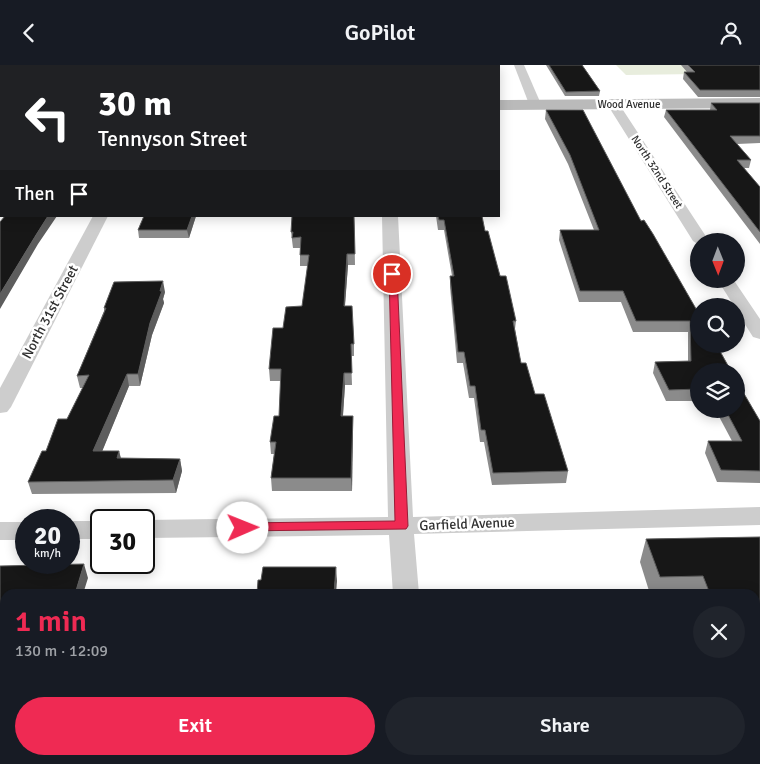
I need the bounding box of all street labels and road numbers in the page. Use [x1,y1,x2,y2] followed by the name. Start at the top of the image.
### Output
[597,98,661,111] street label: Wood Avenue
[629,133,686,211] street label: North 32nd Street
[18,262,82,362] street label: North 31st Street
[419,514,515,534] street label: Garfield Avenue

